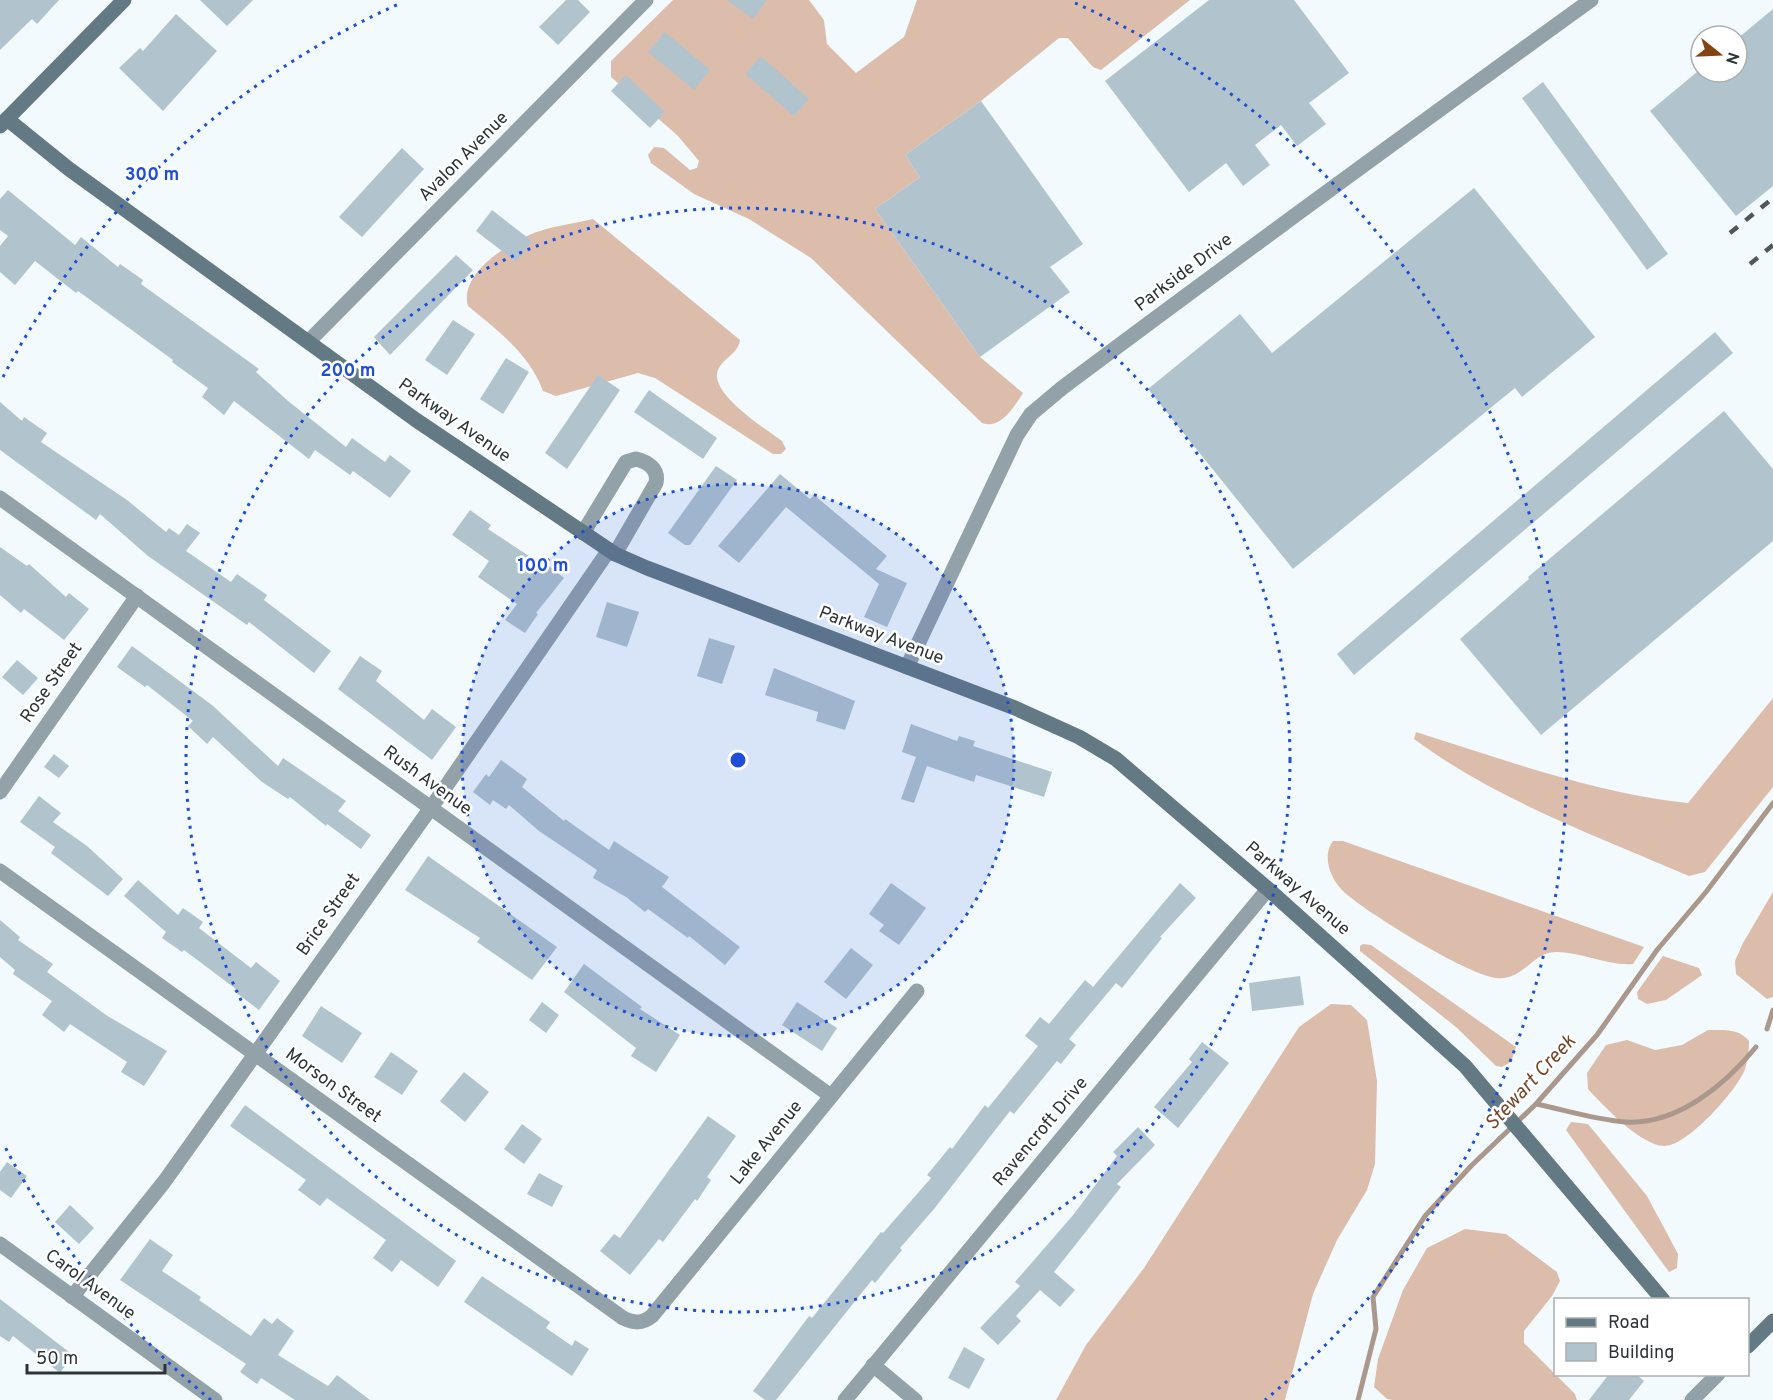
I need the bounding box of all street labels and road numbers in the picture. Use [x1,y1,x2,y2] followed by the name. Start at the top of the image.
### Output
[414,107,514,207] street label: Avalon Avenue
[1131,229,1237,317] street label: Parkside Drive
[393,374,515,468] street label: Parkway Avenue
[815,602,947,670] street label: Parkway Avenue
[16,638,88,728] street label: Rose Street
[378,741,476,821] street label: Rush Avenue
[1240,837,1354,941] street label: Parkway Avenue
[292,869,366,961] street label: Brice Street
[280,1043,386,1129] street label: Morson Street
[989,1073,1093,1191] street label: Ravencroft Drive
[726,1096,808,1190] street label: Lake Avenue
[40,1244,140,1326] street label: Carol Avenue

